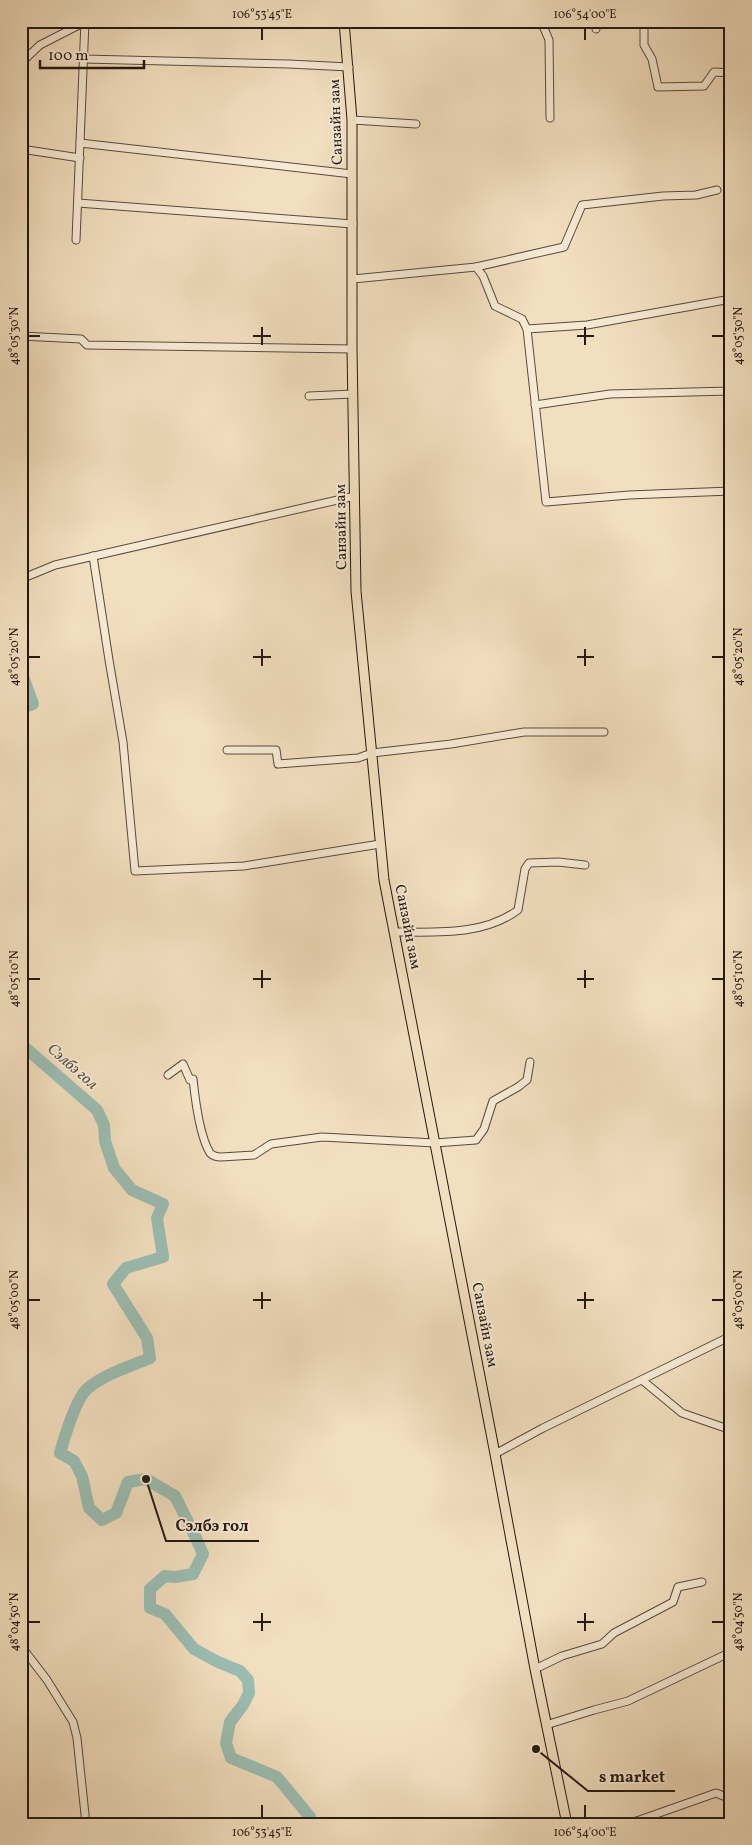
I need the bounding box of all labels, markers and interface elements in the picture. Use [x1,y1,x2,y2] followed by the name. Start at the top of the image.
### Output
[232,7,292,23] text: 106°53'45"E
[553,7,617,23] text: 106°54'00"E
[40,38,144,70] scale bar
[48,46,88,67] text: 100 m
[325,79,349,165] street label: Санзайн зам
[7,307,23,365] text: 48°05'30"N
[731,307,747,365] text: 48°05'30"N
[331,484,353,570] street label: Санзайн зам
[7,628,23,686] text: 48°05'20"N
[731,628,747,686] text: 48°05'20"N
[388,883,426,971] street label: Санзайн зам
[7,950,23,1008] text: 48°05'10"N
[731,950,747,1008] text: 48°05'10"N
[42,1039,102,1095] water label: Сэлбэ гол
[7,1270,23,1330] text: 48°05'00"N
[731,1270,747,1330] text: 48°05'00"N
[465,1281,503,1369] street label: Санзайн зам
[166,1510,259,1541] callout: Сэлбэ гол
[175,1516,249,1538] text: Сэлбэ гол
[7,1592,23,1651] text: 48°04'50"N
[731,1592,747,1651] text: 48°04'50"N
[588,1760,675,1791] callout: s market
[599,1767,665,1789] text: s market
[232,1825,292,1841] text: 106°53'45"E
[553,1825,617,1841] text: 106°54'00"E

